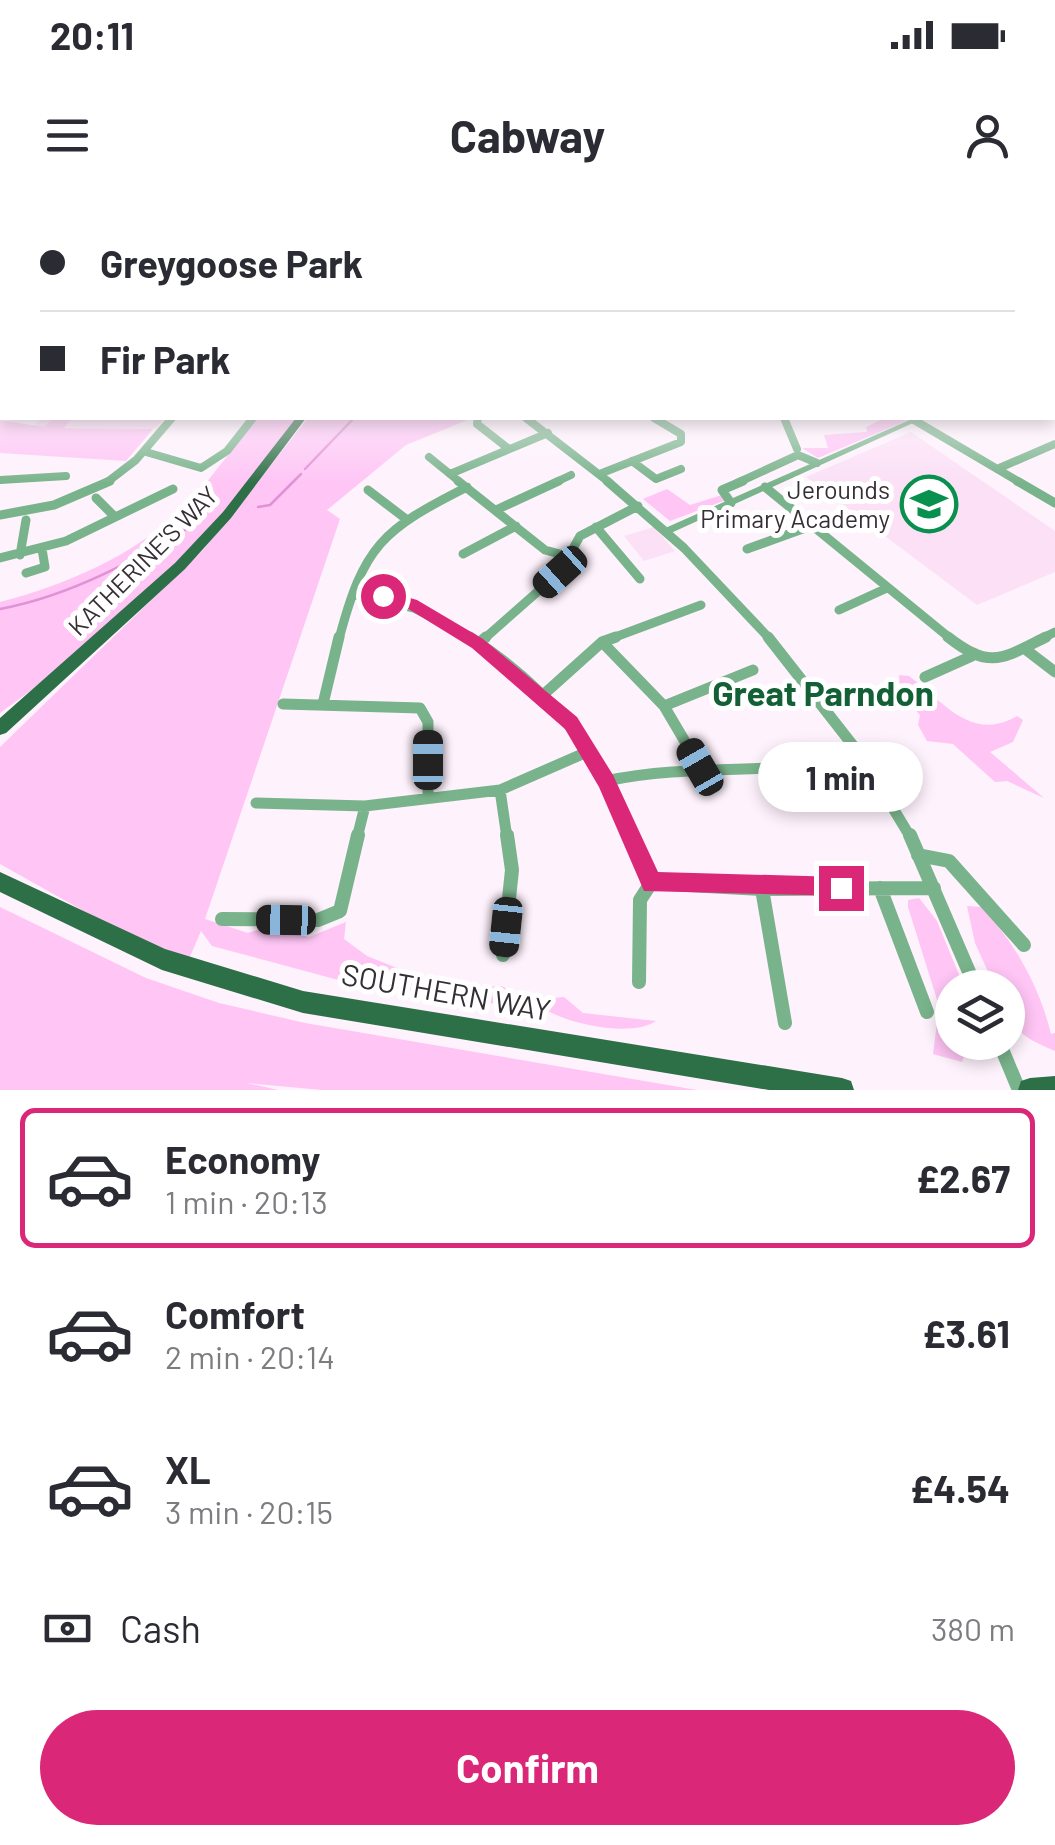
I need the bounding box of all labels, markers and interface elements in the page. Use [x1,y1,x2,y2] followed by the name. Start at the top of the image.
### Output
[50,12,134,58] text: 20:11
[40,108,95,163] icon: menu
[450,108,605,162] text: Cabway
[960,108,1015,163] icon: person
[100,240,363,286] text: Greygoose Park
[100,336,230,382] text: Fir Park
[700,474,890,533] place label: Jerounds Primary Academy
[899,474,959,534] school or university icon: Jerounds Primary Academy
[61,479,223,641] street label: KATHERINE'S WAY
[528,541,592,603] car
[361,574,406,619] route start
[712,671,934,713] district label: Great Parndon
[413,730,443,790] car
[672,734,728,800] car
[758,743,924,813] callout: 1 min
[805,758,876,796] text: 1 min
[819,866,864,911] route end
[488,896,524,958] car
[256,904,316,936] car
[339,955,554,1027] street label: SOUTHERN WAY
[935,970,1025,1060] map controls
[935,970,1025,1060] button: layers
[45,1133,135,1223] icon: car
[165,1136,320,1182] text: Economy
[916,1155,1010,1201] text: £2.67
[165,1182,328,1220] text: 1 min · 20:13
[45,1288,135,1378] icon: car
[165,1291,305,1337] text: Comfort
[922,1310,1010,1356] text: £3.61
[165,1337,335,1375] text: 2 min · 20:14
[45,1443,135,1533] icon: car
[165,1446,211,1492] text: XL
[910,1465,1010,1511] text: £4.54
[165,1492,333,1530] text: 3 min · 20:15
[40,1601,95,1656] icon: cash
[120,1605,201,1651] text: Cash
[931,1609,1015,1647] text: 380 m
[40,1710,1015,1825] button: Confirm

